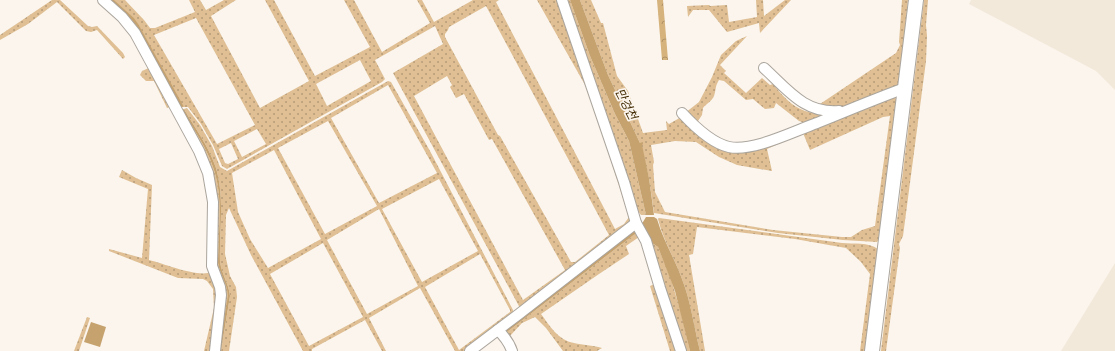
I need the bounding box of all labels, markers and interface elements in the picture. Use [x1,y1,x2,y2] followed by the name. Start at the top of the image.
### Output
[610,86,642,125] water label: 만겅천

